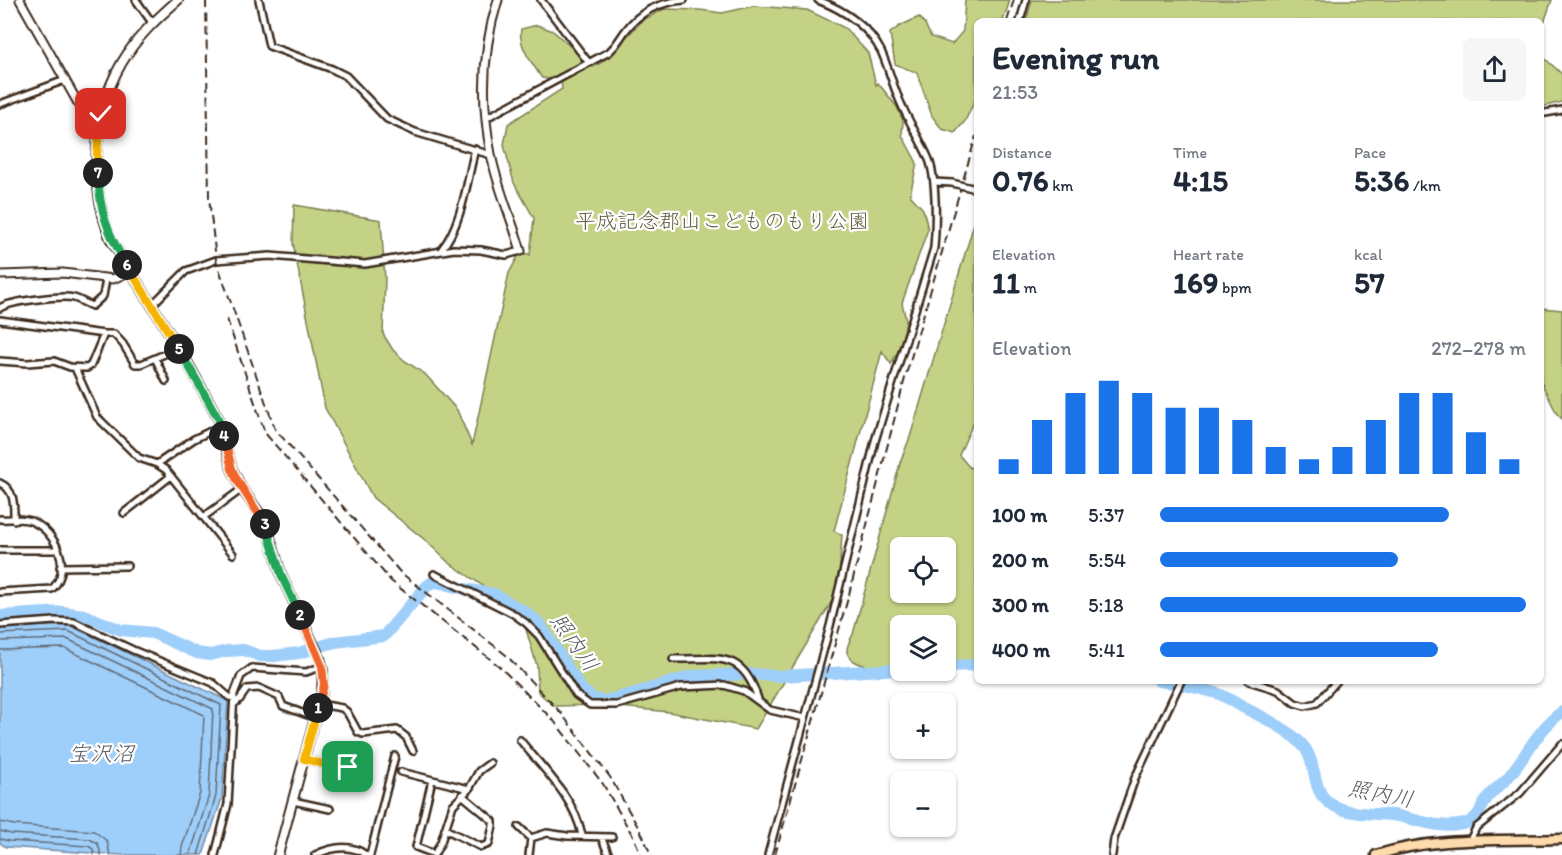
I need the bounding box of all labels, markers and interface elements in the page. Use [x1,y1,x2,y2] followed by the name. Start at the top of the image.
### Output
[992,38,1159,77] text: Evening run
[1463,38,1526,101] button: share
[992,80,1038,104] text: 21:53
[75,88,126,139] pin
[84,97,117,130] icon: check
[992,143,1052,162] text: Distance
[1173,143,1207,162] text: Time
[1354,143,1386,162] text: Pace
[83,158,113,188] pin: 7
[992,162,1049,199] text: 0.76
[1173,162,1228,199] text: 4:15
[1354,162,1409,199] text: 5:36
[94,163,102,182] text: 7
[1049,176,1073,195] text: km
[1409,176,1441,195] text: /km
[575,208,869,233] park label: 平成記念郡山こどものもり公園
[992,245,1056,264] text: Elevation
[1173,245,1244,264] text: Heart rate
[1354,245,1382,264] text: kcal
[112,250,142,280] pin: 6
[123,255,131,274] text: 6
[992,264,1020,301] text: 11
[1173,264,1218,301] text: 169
[1354,264,1385,301] text: 57
[1020,278,1037,297] text: m
[1218,278,1252,297] text: bpm
[164,334,194,364] pin: 5
[992,336,1071,360] text: Elevation
[1431,336,1526,360] text: 272–278 m
[175,339,183,358] text: 5
[209,421,239,451] pin: 4
[219,426,229,445] text: 4
[992,503,1047,527] text: 100 m
[1088,503,1124,527] text: 5:37
[250,509,280,539] pin: 3
[261,514,269,533] text: 3
[890,537,956,837] map controls
[890,537,956,603] button: locate
[992,548,1048,572] text: 200 m
[1088,548,1126,572] text: 5:54
[992,593,1049,617] text: 300 m
[1088,593,1124,617] text: 5:18
[285,600,315,630] pin: 2
[296,605,304,624] text: 2
[545,608,605,677] water label: 照内川
[890,615,956,681] button: layers
[992,638,1050,662] text: 400 m
[1088,638,1125,662] text: 5:41
[303,693,333,723] pin: 1
[890,693,956,759] button: +
[314,698,322,717] text: 1
[68,740,136,767] water label: 宝沢沼
[322,741,373,792] pin
[331,750,364,783] icon: arrive
[890,771,956,837] button: −
[1346,774,1416,813] water label: 照内川

